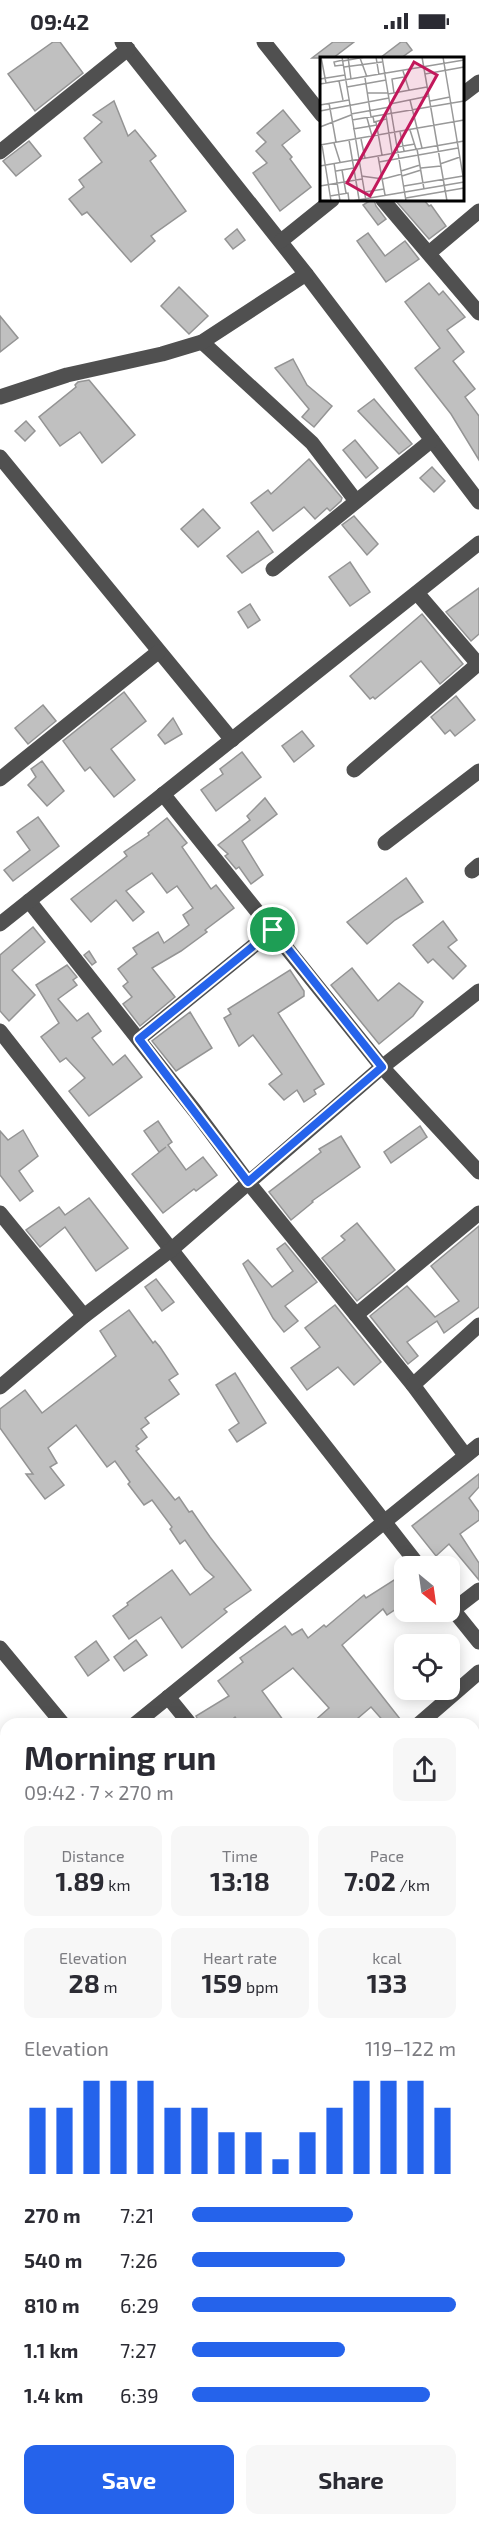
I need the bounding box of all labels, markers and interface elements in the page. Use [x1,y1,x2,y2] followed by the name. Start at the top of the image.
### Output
[30,8,89,34] text: 09:42
[320,57,464,201] inset map
[247,904,298,955] pin
[256,913,289,946] icon: arrive
[394,1556,460,1622] north arrow
[394,1556,460,1700] map controls
[394,1634,460,1700] button: locate
[24,1737,216,1777] text: Morning run
[393,1738,456,1801] button: share
[24,1780,174,1804] text: 09:42 · 7 × 270 m
[61,1846,125,1865] text: Distance
[222,1846,258,1865] text: Time
[370,1846,404,1865] text: Pace
[56,1865,105,1896] text: 1.89
[210,1865,270,1896] text: 13:18
[344,1865,396,1896] text: 7:02
[105,1875,130,1894] text: km
[396,1875,430,1894] text: /km
[59,1948,127,1967] text: Elevation
[203,1948,277,1967] text: Heart rate
[372,1948,402,1967] text: kcal
[69,1967,100,1998] text: 28
[202,1967,242,1998] text: 159
[367,1967,407,1998] text: 133
[100,1977,117,1996] text: m
[242,1977,278,1996] text: bpm
[24,2036,109,2060] text: Elevation
[365,2036,456,2060] text: 119–122 m
[24,2203,81,2227] text: 270 m
[120,2203,154,2227] text: 7:21
[24,2248,82,2272] text: 540 m
[120,2248,158,2272] text: 7:26
[24,2293,80,2317] text: 810 m
[120,2293,159,2317] text: 6:29
[24,2338,78,2362] text: 1.1 km
[120,2338,156,2362] text: 7:27
[24,2383,83,2407] text: 1.4 km
[120,2383,159,2407] text: 6:39
[24,2445,234,2514] button: Save
[246,2445,456,2514] button: Share

